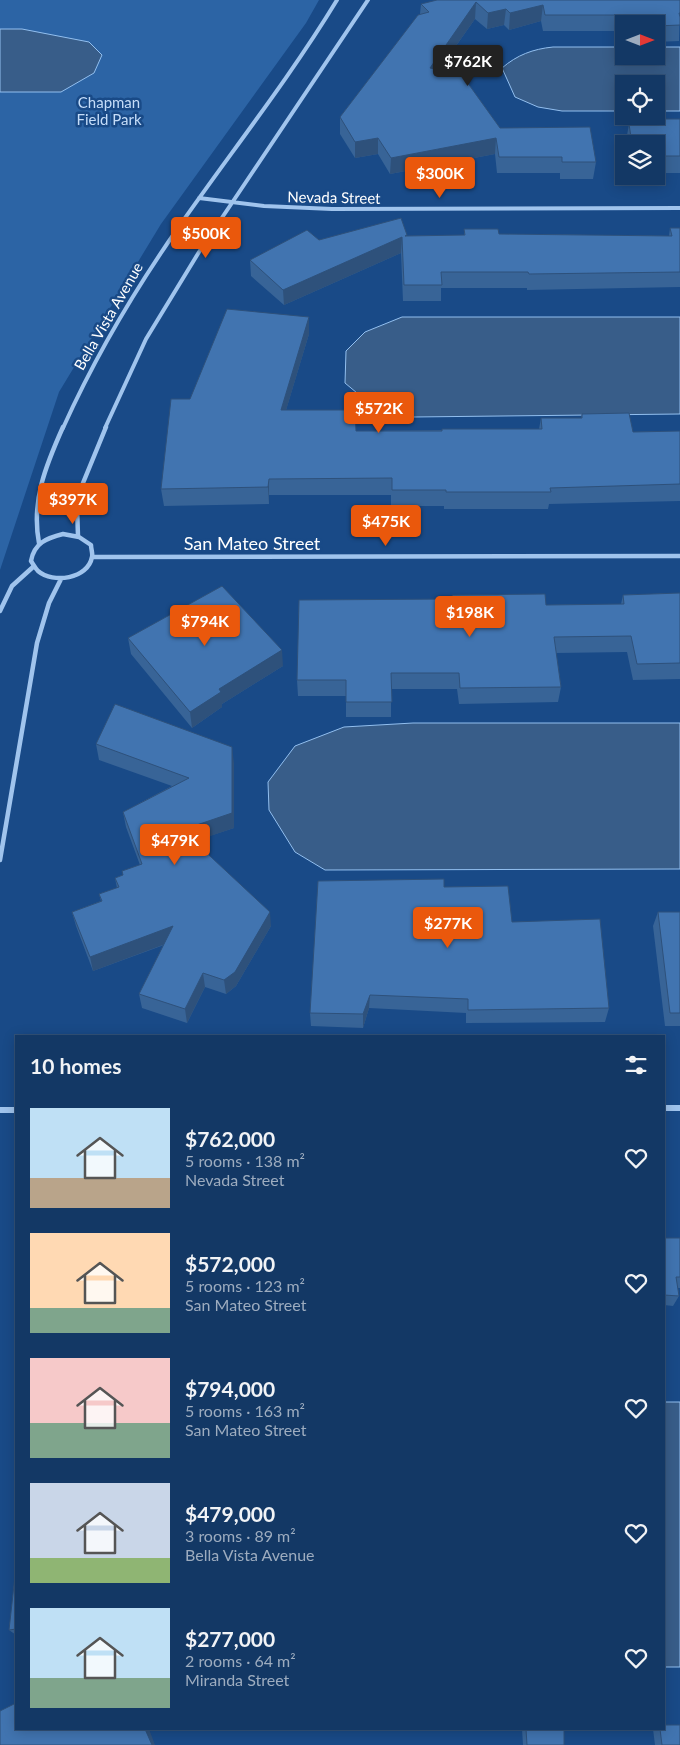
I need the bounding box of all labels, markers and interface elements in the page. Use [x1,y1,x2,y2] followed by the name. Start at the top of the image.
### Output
[615,15,665,65] north arrow
[615,15,665,185] map controls
[433,44,503,87] pin: $762K
[444,51,492,70] text: $762K
[615,75,665,125] button: locate
[76,93,142,128] park label: Chapman Field Park
[615,135,665,185] button: layers
[405,156,475,199] pin: $300K
[416,163,464,182] text: $300K
[287,187,381,207] street label: Nevada Street
[171,216,241,259] pin: $500K
[182,223,230,242] text: $500K
[70,259,146,373] street label: Bella Vista Avenue
[344,392,414,434] pin: $572K
[355,398,403,417] text: $572K
[38,482,108,525] pin: $397K
[49,489,97,508] text: $397K
[351,504,421,547] pin: $475K
[362,511,410,530] text: $475K
[184,532,321,554] street label: San Mateo Street
[435,596,505,638] pin: $198K
[446,602,494,621] text: $198K
[170,604,240,647] pin: $794K
[181,611,229,630] text: $794K
[140,824,210,866] pin: $479K
[151,830,199,849] text: $479K
[413,906,483,949] pin: $277K
[424,913,472,932] text: $277K
[622,1051,650,1079] icon: filters
[30,1053,121,1078] text: 10 homes
[185,1126,275,1151] text: $762,000
[70,1128,130,1188] icon: home
[622,1144,650,1172] icon: heart
[185,1151,305,1170] text: 5 rooms · 138 m²
[185,1170,284,1189] text: Nevada Street
[185,1251,275,1276] text: $572,000
[70,1253,130,1313] icon: home
[622,1269,650,1297] icon: heart
[185,1276,305,1295] text: 5 rooms · 123 m²
[185,1295,306,1314] text: San Mateo Street
[185,1376,275,1401] text: $794,000
[70,1378,130,1438] icon: home
[622,1394,650,1422] icon: heart
[185,1401,305,1420] text: 5 rooms · 163 m²
[185,1420,306,1439] text: San Mateo Street
[185,1501,275,1526] text: $479,000
[70,1503,130,1563] icon: home
[622,1519,650,1547] icon: heart
[185,1526,296,1545] text: 3 rooms · 89 m²
[185,1545,315,1564] text: Bella Vista Avenue
[185,1626,275,1651] text: $277,000
[70,1628,130,1688] icon: home
[622,1644,650,1672] icon: heart
[185,1651,296,1670] text: 2 rooms · 64 m²
[185,1670,289,1689] text: Miranda Street

